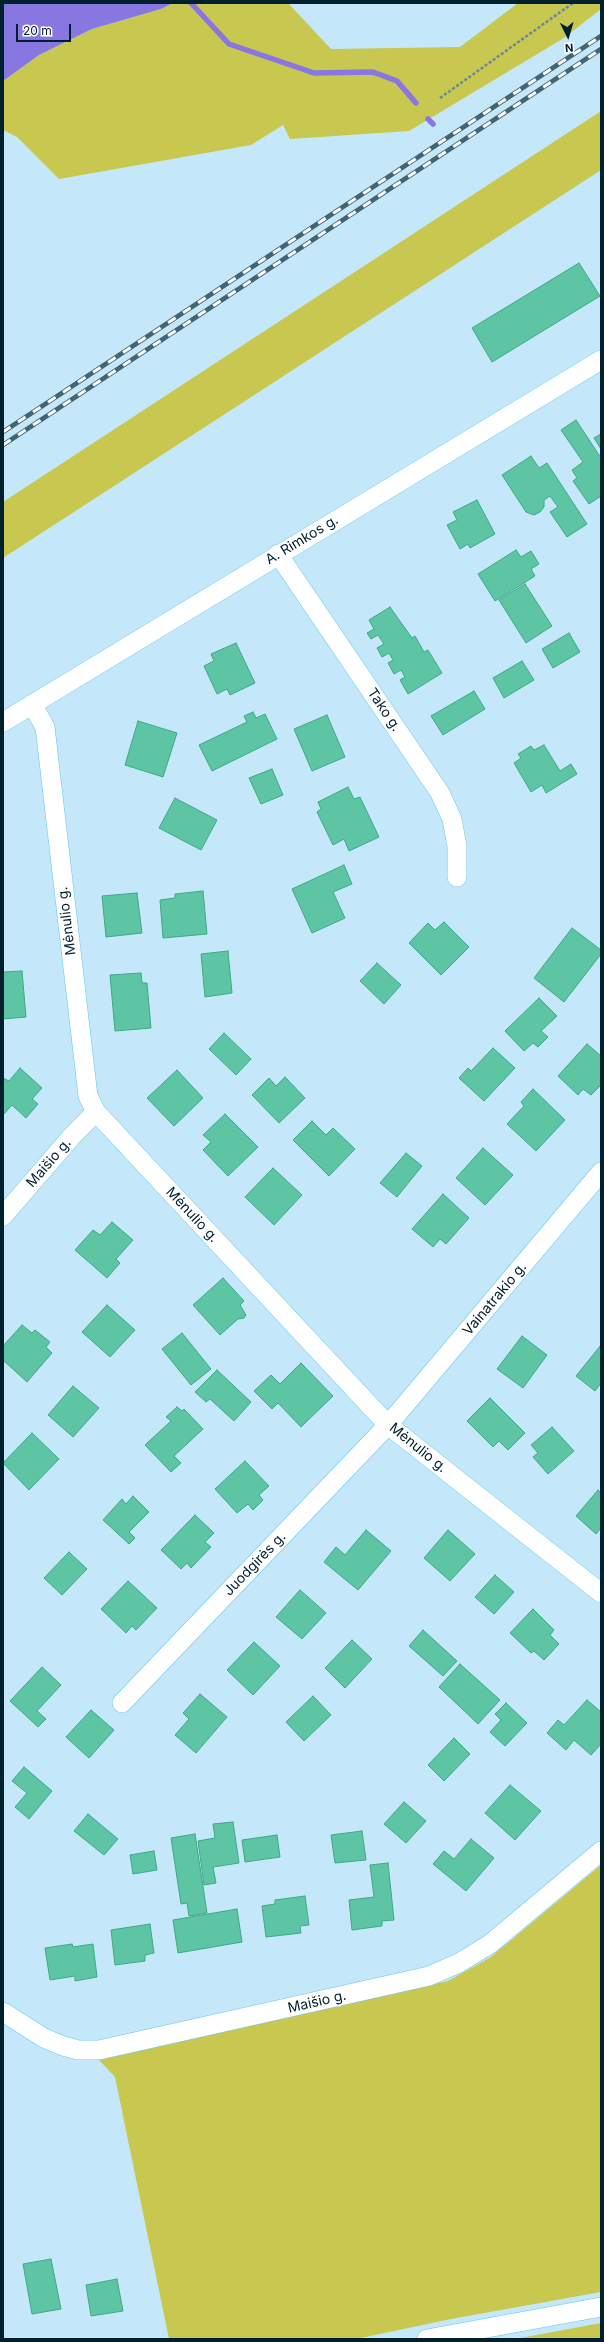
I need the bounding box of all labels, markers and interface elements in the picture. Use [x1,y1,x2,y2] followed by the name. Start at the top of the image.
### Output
[18,16,73,42] scale bar
[548,16,588,56] north arrow
[23,23,52,38] text: 20 m
[564,41,574,55] text: N
[263,512,341,568] street label: A. Rimkos g.
[364,685,404,735] street label: Tako g.
[54,886,80,956] street label: Mėnulio g.
[23,1135,75,1191] street label: Maišio g.
[162,1184,222,1246] street label: Mėnulio g.
[460,1259,530,1339] street label: Vainatrakio g.
[386,1420,450,1476] street label: Mėnulio g.
[220,1529,290,1599] street label: Juodgirės g.
[286,1987,348,2017] street label: Maišio g.

